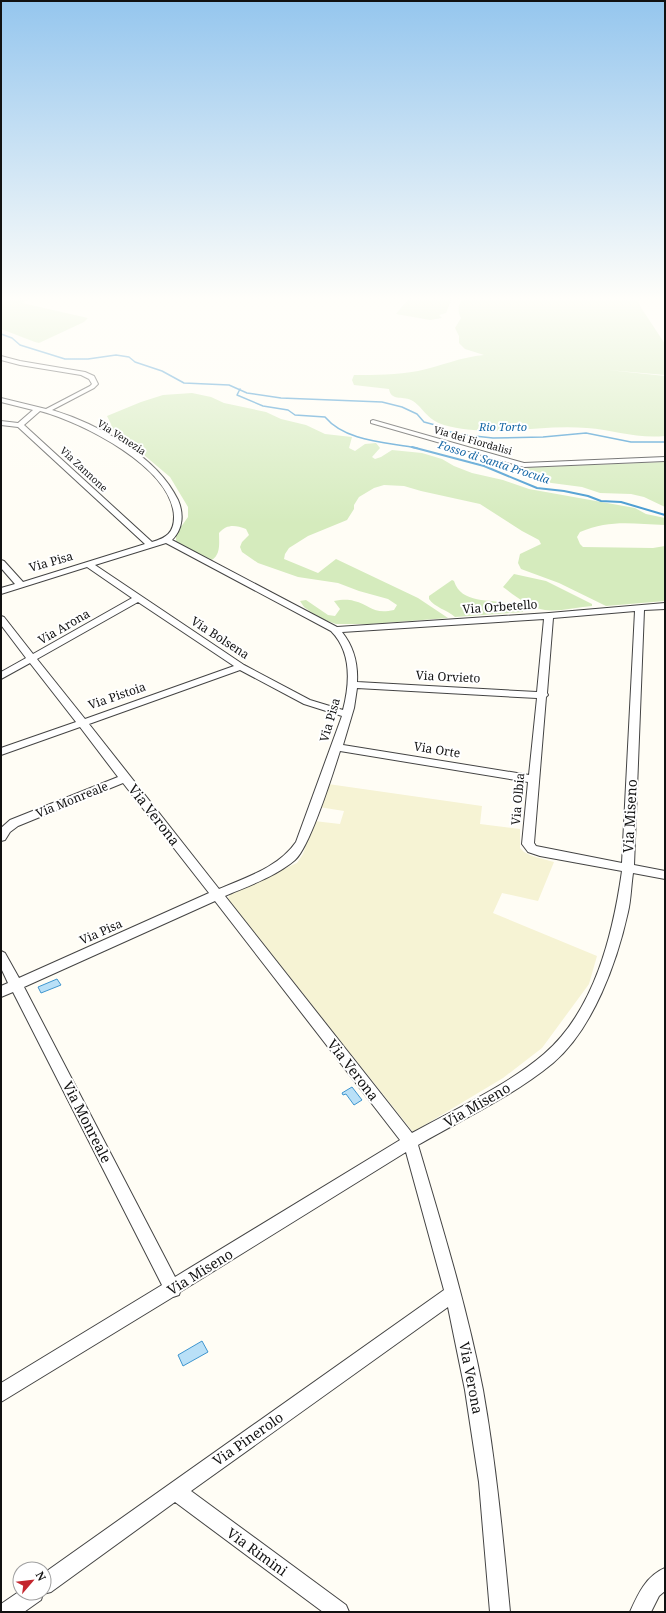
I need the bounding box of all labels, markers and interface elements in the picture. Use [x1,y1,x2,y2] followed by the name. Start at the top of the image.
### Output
[95,416,149,458] street label: Via Venezia
[478,419,527,434] water label: Rio Torto
[432,422,515,458] street label: Via dei Fiordalisi
[436,436,552,487] water label: Fosso di Santa Procula
[57,443,111,495] street label: Via Zannone
[27,547,75,576] street label: Via Pisa
[462,595,538,618] street label: Via Orbetello
[35,605,93,648] street label: Via Arona
[188,612,253,663] street label: Via Bolsena
[415,666,481,687] street label: Via Orvieto
[86,678,148,713] street label: Via Pistoia
[315,696,344,744] street label: Via Pisa
[413,737,462,762] street label: Via Orte
[507,772,528,826] street label: Via Olbia
[33,777,111,822] street label: Via Monreale
[618,779,641,853] street label: Via Miseno
[124,780,184,849] street label: Via Verona
[77,915,125,948] street label: Via Pisa
[323,1035,383,1104] street label: Via Verona
[59,1078,116,1166] street label: Via Monreale
[440,1078,514,1131] street label: Via Miseno
[163,1244,236,1299] street label: Via Miseno
[455,1340,488,1416] street label: Via Verona
[209,1407,287,1470] street label: Via Pinerolo
[223,1523,292,1580] street label: Via Rimini
[12,1561,52,1601] north arrow
[33,1569,50,1584] text: N

